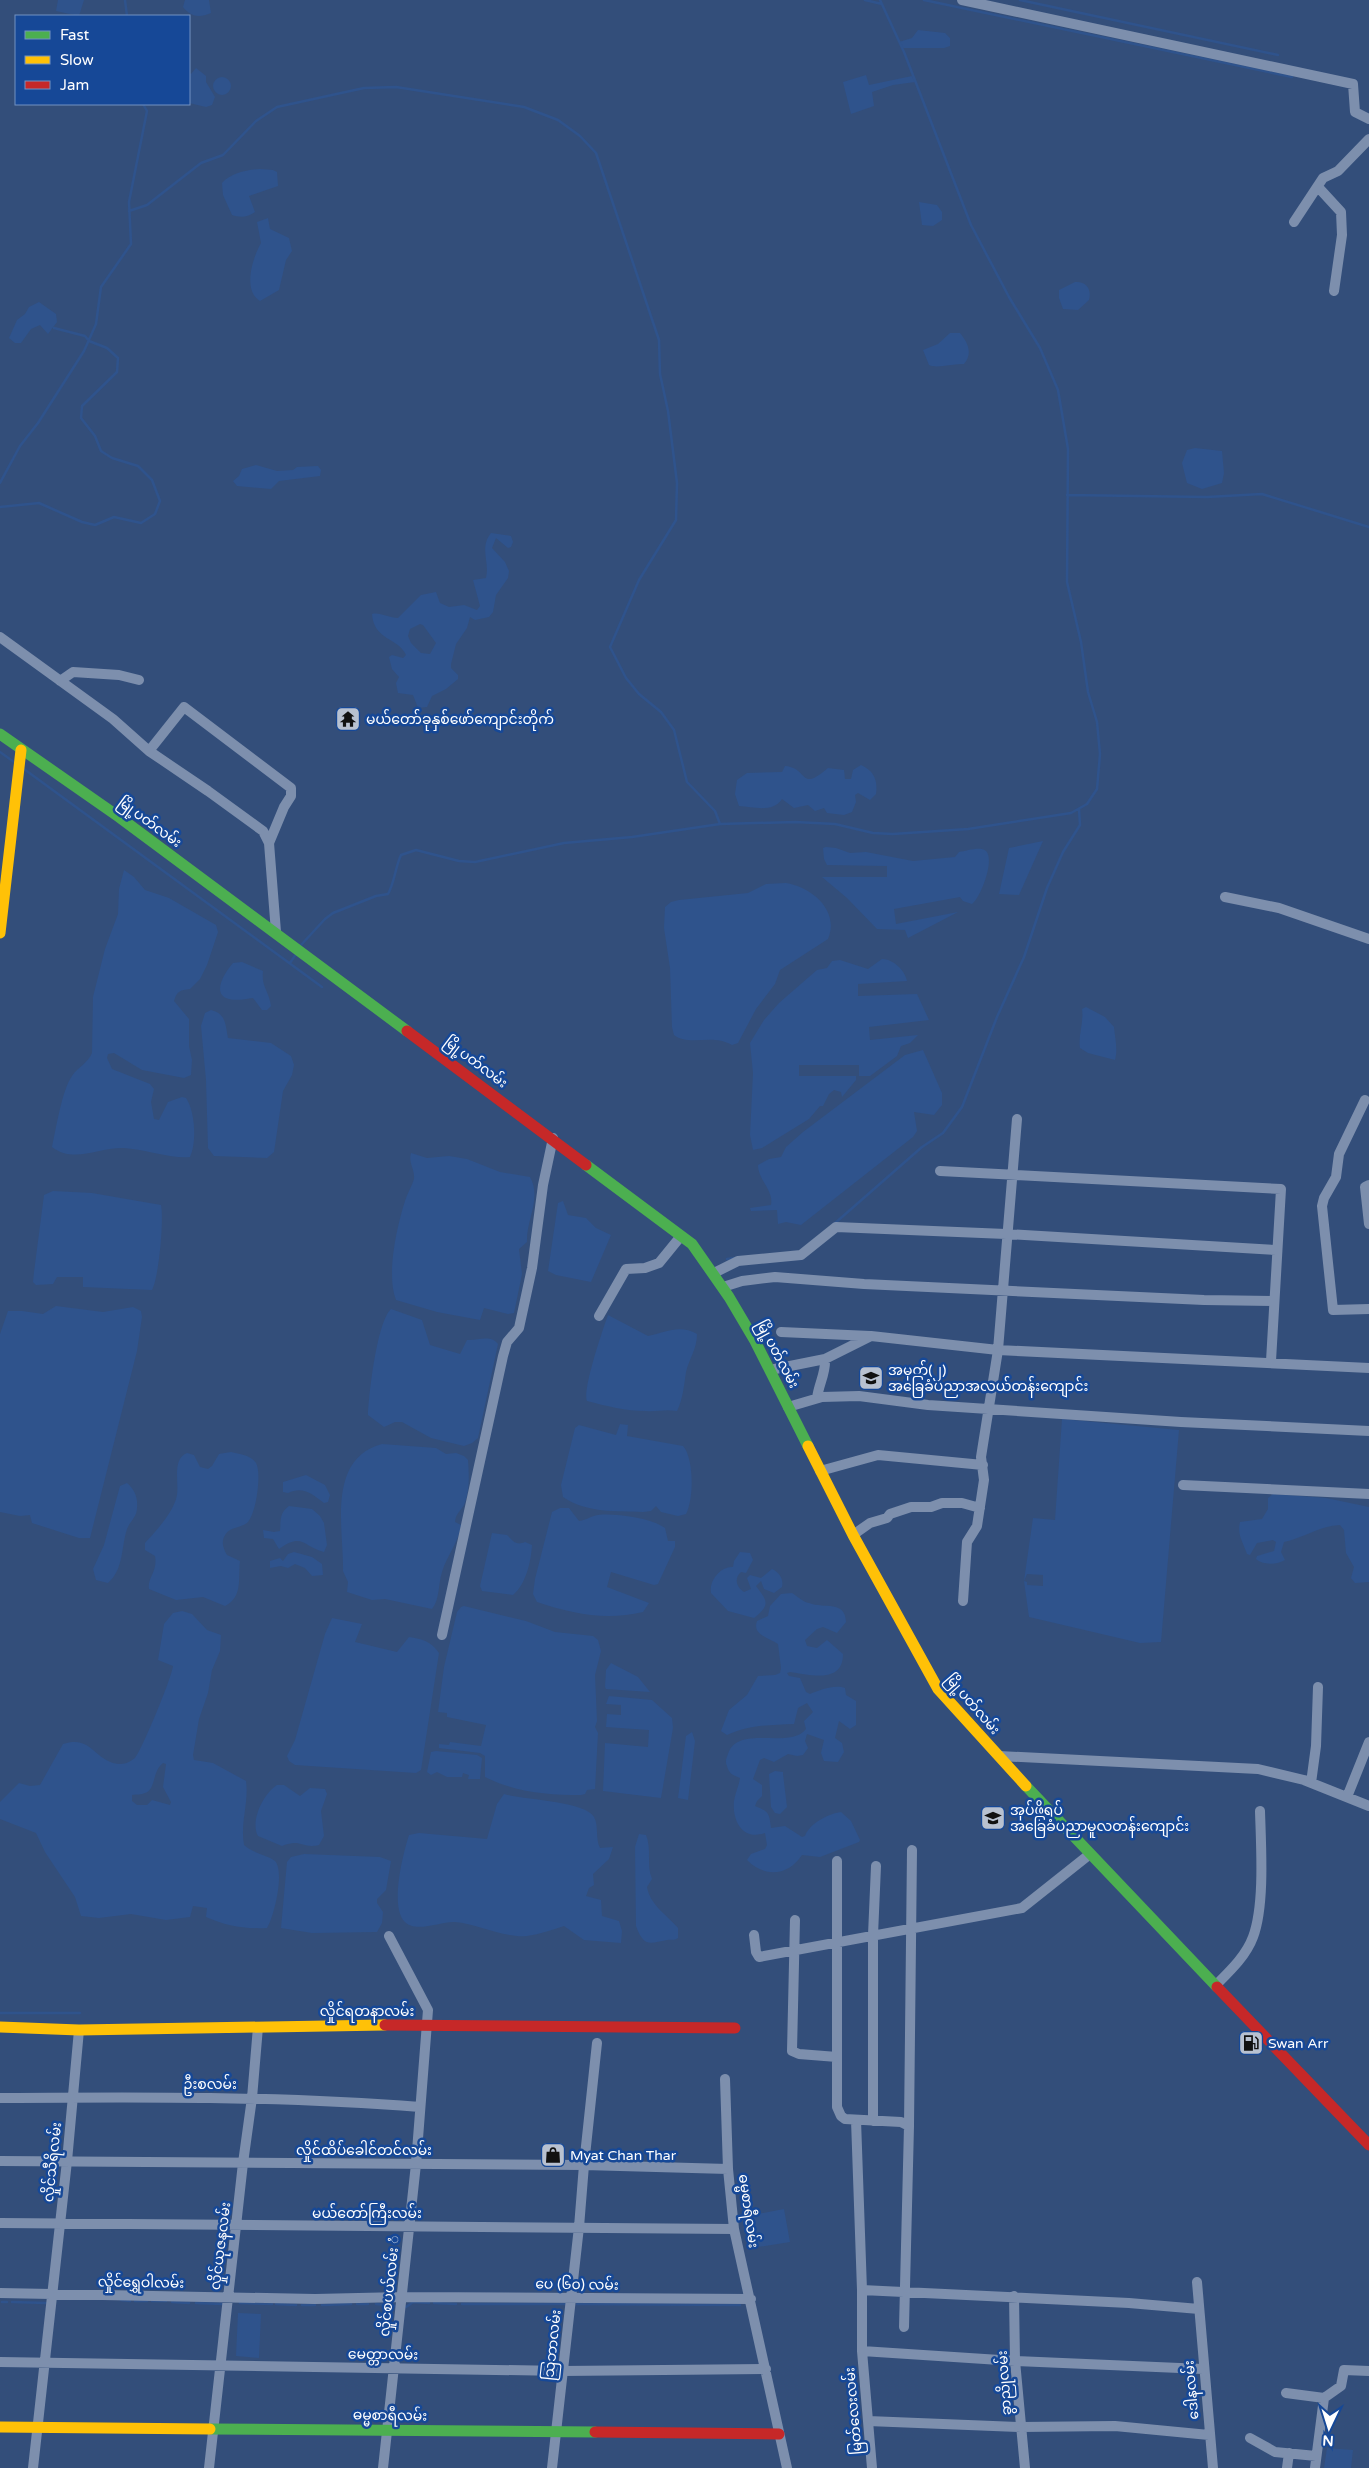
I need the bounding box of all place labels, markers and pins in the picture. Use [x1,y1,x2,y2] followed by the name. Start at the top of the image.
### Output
[335,706,361,732] temple icon: မယ်တော်ခုနှစ်ဖော်ကျောင်းတိုက်
[366,709,554,731] place label: မယ်တော်ခုနှစ်ဖော်ကျောင်းတိုက်
[888,1360,1088,1398] place label: အမှတ်(၂) အခြေခံပညာအလယ်တန်းကျောင်း
[858,1365,884,1391] school or university icon: အမှတ်(၂) အခြေခံပညာအလယ်တန်းကျောင်း
[1010,1800,1189,1838] place label: အုပ်ဖိုရပ် အခြေခံပညာမူလတန်းကျောင်း
[980,1805,1006,1831] school or university icon: အုပ်ဖိုရပ် အခြေခံပညာမူလတန်းကျောင်း
[1238,2030,1264,2056] fuel station icon: Swan Arr
[1268,2035,1329,2052] place label: Swan Arr
[540,2142,566,2168] shop icon: Myat Chan Thar
[570,2147,677,2164] place label: Myat Chan Thar

